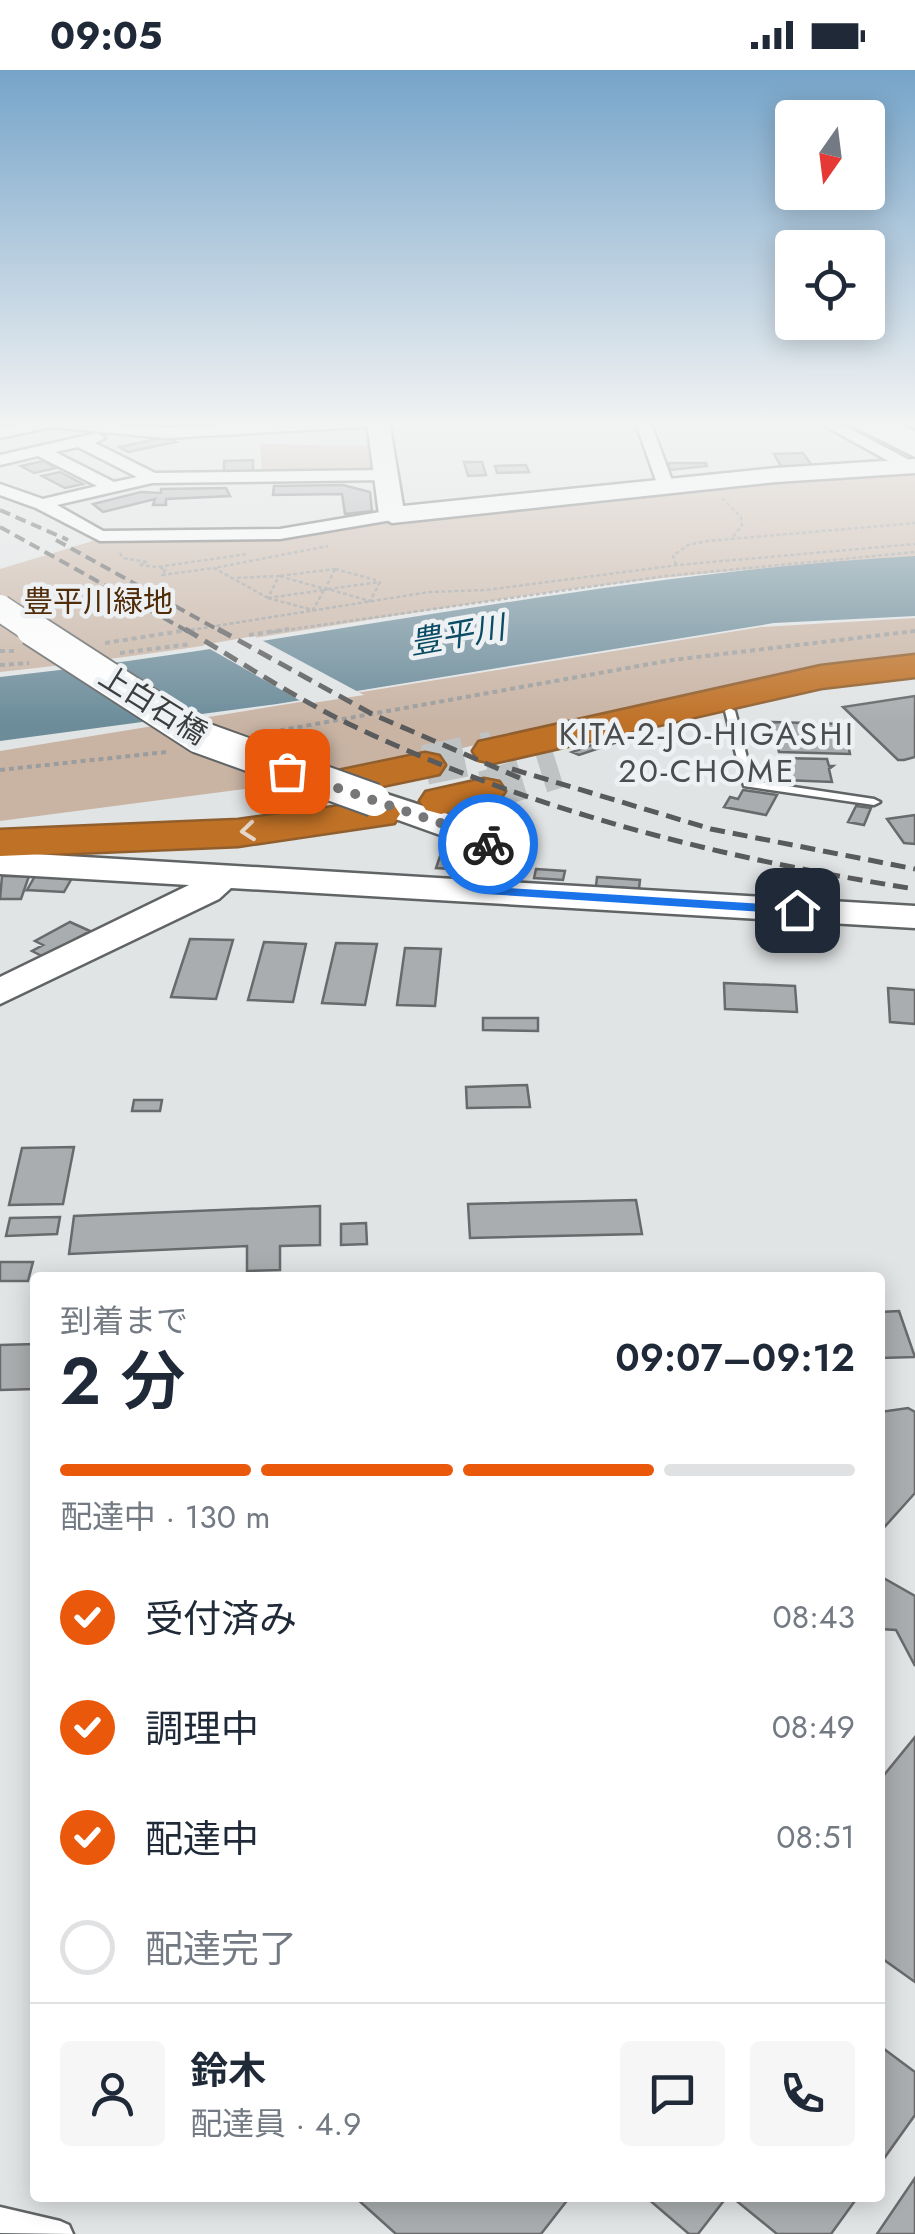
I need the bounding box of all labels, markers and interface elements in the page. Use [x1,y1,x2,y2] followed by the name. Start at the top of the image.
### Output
[50,8,162,63] text: 09:05
[775,100,885,210] north arrow
[775,100,885,340] map controls
[775,230,885,340] button: locate
[23,580,173,623] park label: 豊平川緑地
[406,603,511,666] water label: 豊平川
[91,655,216,755] street label: 上白石橋
[559,711,855,794] district label: KITA-2-JO-HIGASHI 20-CHOME
[245,729,330,814] pin
[260,744,315,799] icon: bag
[438,794,538,894] courier
[461,817,516,872] icon: bike
[239,820,255,841] one-way arrow
[755,868,840,953] pin
[770,883,825,938] icon: home
[60,1298,188,1344] text: 到着まで
[615,1330,855,1385] text: 09:07–09:12
[60,1334,185,1428] text: 2 分
[60,1494,270,1540] text: 配達中 · 130 m
[60,1590,115,1645] icon: check
[145,1591,297,1646] text: 受付済み
[773,1594,855,1640] text: 08:43
[60,1700,115,1755] icon: check
[145,1701,259,1756] text: 調理中
[772,1704,855,1750] text: 08:49
[60,1810,115,1865] icon: check
[145,1811,259,1866] text: 配達中
[776,1814,855,1860] text: 08:51
[145,1921,297,1976] text: 配達完了
[60,2041,165,2146] button: person
[620,2041,725,2146] button: chat
[750,2041,855,2146] button: phone
[190,2043,266,2098] text: 鈴木
[190,2101,362,2147] text: 配達員 · 4.9

